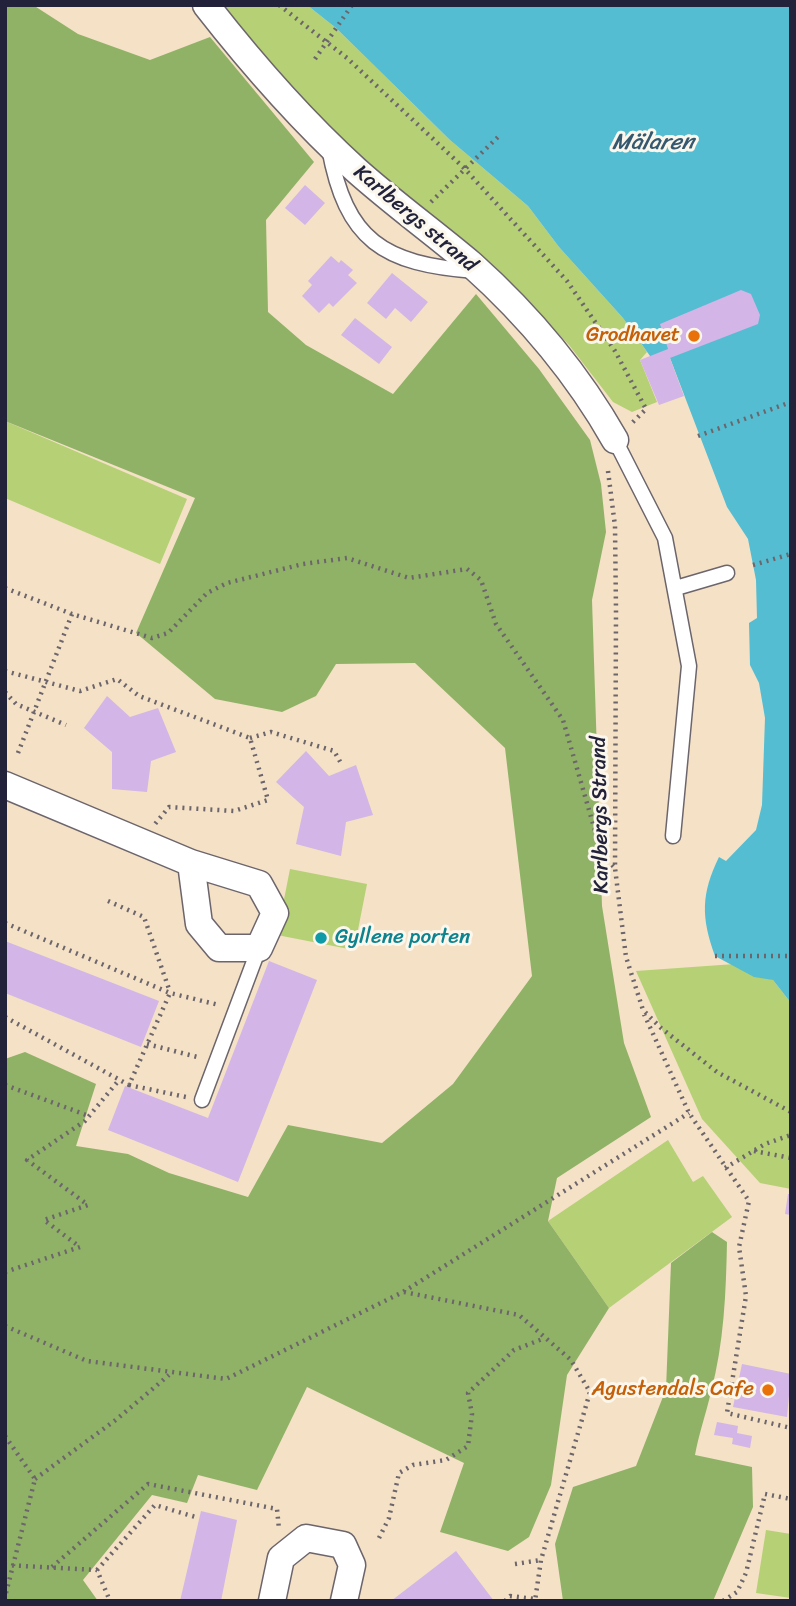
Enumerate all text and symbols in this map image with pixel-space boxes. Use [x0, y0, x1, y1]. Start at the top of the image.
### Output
water label: Mälaren [612, 129, 694, 157]
street label: Karlbergs strand [348, 160, 482, 278]
place label: Grodhavet [586, 323, 680, 349]
marker: Grodhavet [686, 328, 702, 344]
street label: Karlbergs Strand [587, 736, 615, 894]
place label: Gyllene porten [335, 925, 470, 951]
marker: Gyllene porten [313, 930, 329, 946]
place label: Agustendals Cafe [592, 1377, 754, 1403]
marker: Agustendals Cafe [760, 1382, 776, 1398]

